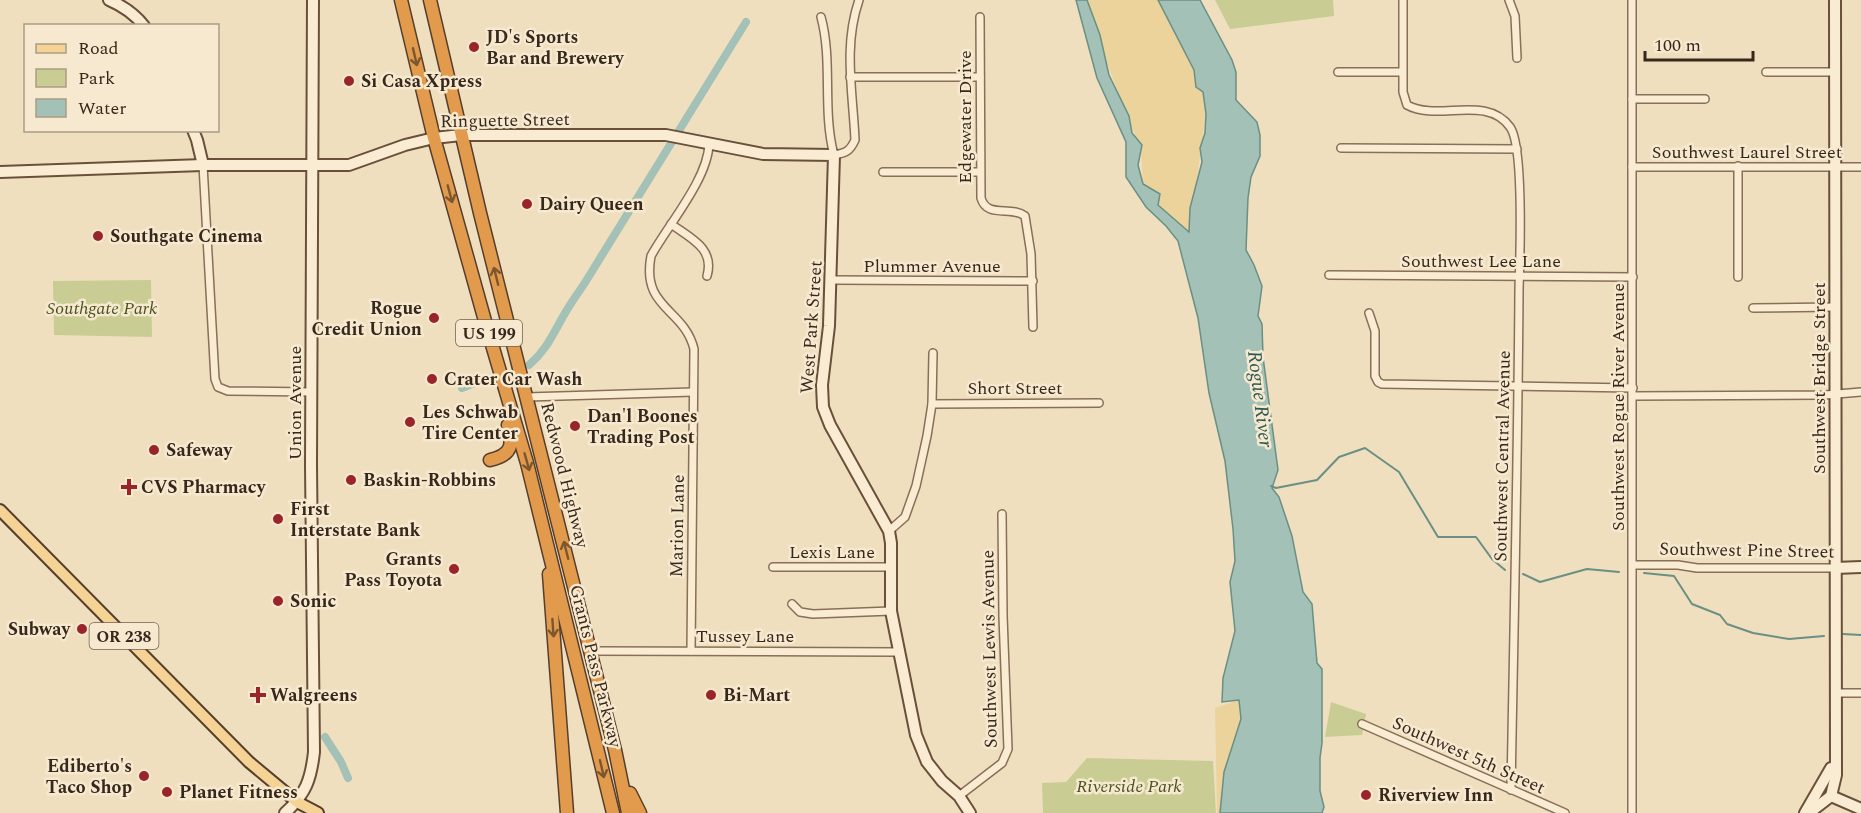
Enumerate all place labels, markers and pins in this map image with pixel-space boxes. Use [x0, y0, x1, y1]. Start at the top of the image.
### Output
place label: JD's Sports Bar and Brewery [486, 24, 625, 72]
marker: JD's Sports Bar and Brewery [467, 40, 481, 54]
place label: Si Casa Xpress [361, 68, 482, 95]
marker: Si Casa Xpress [342, 74, 356, 88]
place label: Dairy Queen [539, 191, 644, 218]
marker: Dairy Queen [520, 197, 534, 211]
place label: Southgate Cinema [110, 223, 263, 250]
marker: Southgate Cinema [91, 229, 105, 243]
place label: Rogue Credit Union [311, 295, 422, 343]
marker: Rogue Credit Union [427, 311, 441, 325]
place label: Crater Car Wash [444, 366, 582, 393]
marker: Crater Car Wash [425, 372, 439, 386]
place label: Les Schwab Tire Center [422, 399, 518, 447]
place label: Dan'l Boones Trading Post [587, 403, 698, 451]
marker: Les Schwab Tire Center [403, 415, 417, 429]
marker: Dan'l Boones Trading Post [568, 419, 582, 433]
place label: Safeway [166, 437, 234, 464]
marker: Safeway [147, 443, 161, 457]
place label: Baskin-Robbins [363, 467, 496, 494]
marker: Baskin-Robbins [344, 473, 358, 487]
place label: CVS Pharmacy [141, 474, 267, 501]
marker: CVS Pharmacy [122, 480, 136, 494]
place label: First Interstate Bank [290, 496, 421, 544]
marker: First Interstate Bank [271, 512, 285, 526]
place label: Grants Pass Toyota [344, 546, 443, 594]
marker: Grants Pass Toyota [447, 562, 461, 576]
place label: Sonic [290, 588, 336, 615]
marker: Sonic [271, 594, 285, 608]
place label: Subway [8, 616, 71, 643]
marker: Subway [75, 622, 89, 636]
place label: Walgreens [270, 682, 358, 709]
place label: Bi-Mart [723, 682, 790, 709]
marker: Walgreens [251, 688, 265, 702]
marker: Bi-Mart [704, 688, 718, 702]
place label: Ediberto's Taco Shop [46, 753, 132, 801]
marker: Ediberto's Taco Shop [137, 769, 151, 783]
place label: Planet Fitness [179, 779, 298, 806]
place label: Riverview Inn [1378, 782, 1493, 809]
marker: Planet Fitness [160, 785, 174, 799]
marker: Riverview Inn [1359, 788, 1373, 802]

